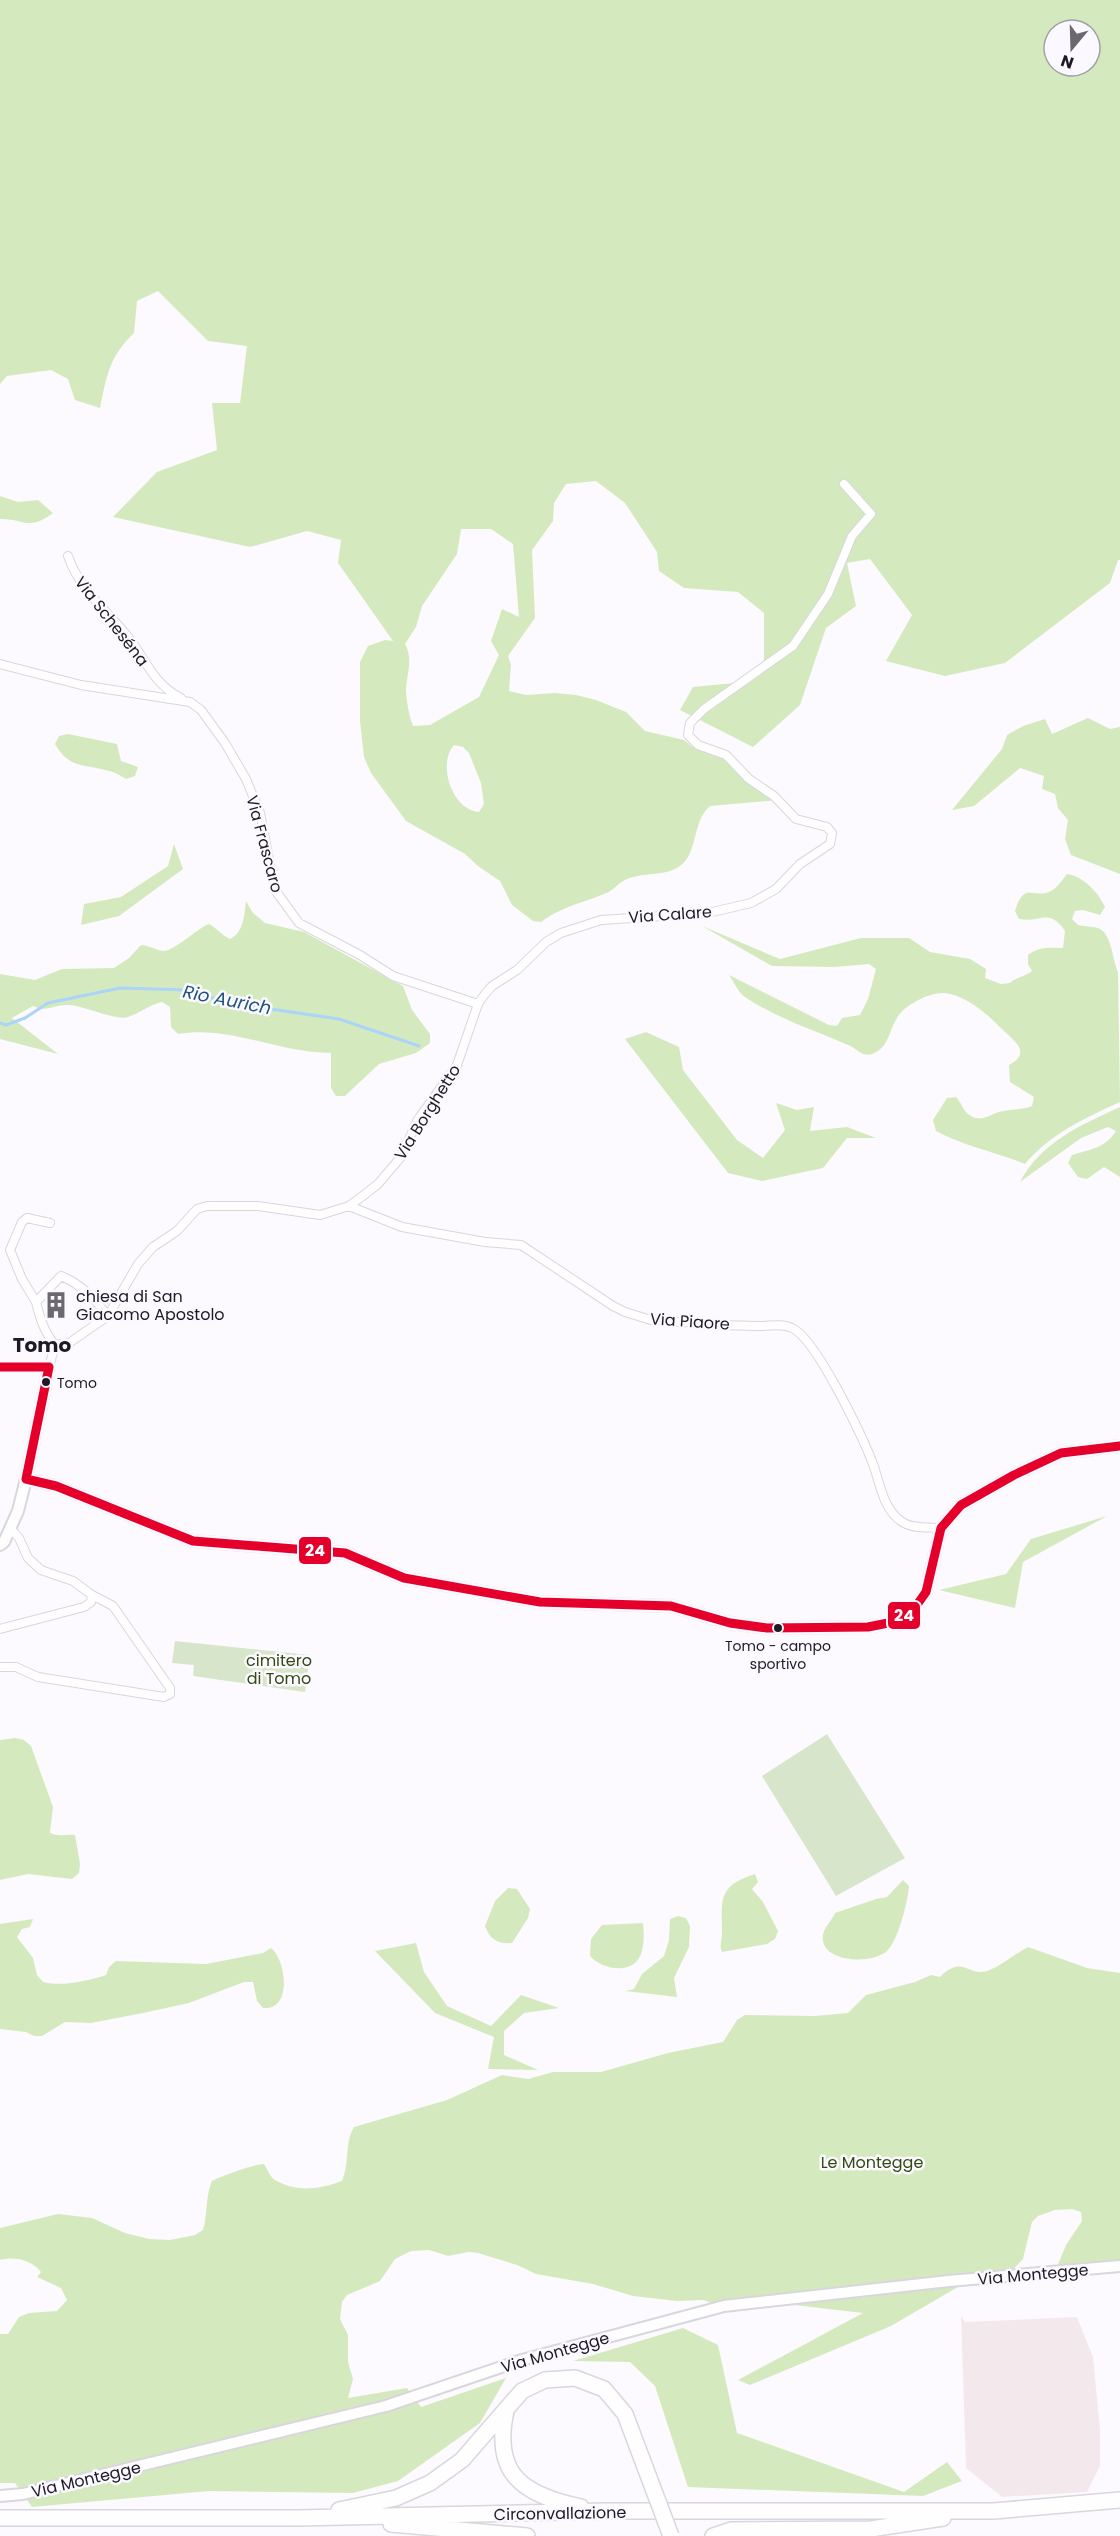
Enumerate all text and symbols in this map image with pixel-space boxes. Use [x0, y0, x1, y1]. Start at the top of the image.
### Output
north arrow [1042, 18, 1102, 78]
text: N [1058, 49, 1077, 75]
street label: Via Scheséna [69, 572, 154, 671]
street label: Via Frascaro [240, 793, 289, 895]
street label: Via Calare [628, 900, 713, 929]
water label: Rio Aurich [181, 979, 273, 1020]
street label: Via Borghetto [389, 1060, 466, 1164]
place label: chiesa di San Giacomo Apostolo [76, 1285, 225, 1326]
building icon: chiesa di San Giacomo Apostolo [41, 1290, 71, 1320]
street label: Via Piaore [649, 1307, 731, 1336]
district label: Tomo [13, 1331, 71, 1359]
place label: Tomo [57, 1373, 97, 1393]
marker: Tomo [40, 1376, 52, 1388]
line badge: 24 [298, 1536, 332, 1565]
text: 24 [305, 1539, 325, 1562]
line badge: 24 [887, 1601, 921, 1630]
text: 24 [894, 1604, 914, 1627]
marker: Tomo - campo sportivo [772, 1622, 784, 1634]
place label: Tomo - campo sportivo [725, 1636, 831, 1674]
park label: cimitero di Tomo [246, 1649, 312, 1690]
park label: Le Montegge [821, 2151, 923, 2174]
street label: Via Montegge [977, 2258, 1090, 2291]
street label: Via Montegge [498, 2326, 612, 2379]
street label: Via Montegge [29, 2456, 143, 2503]
street label: Circonvallazione [494, 2501, 627, 2526]

